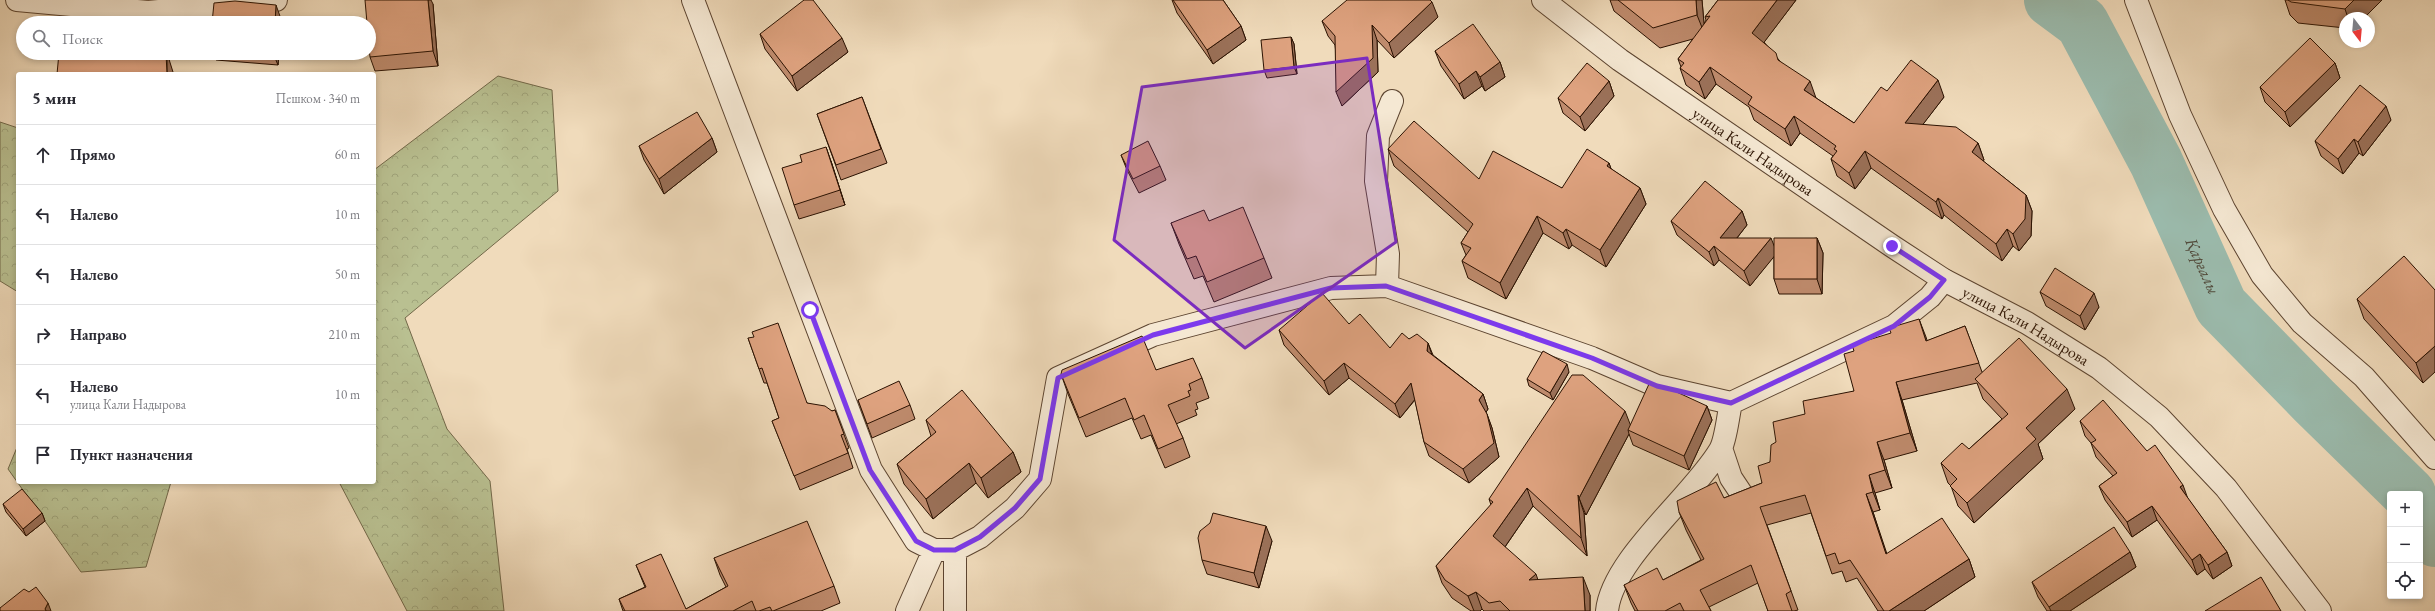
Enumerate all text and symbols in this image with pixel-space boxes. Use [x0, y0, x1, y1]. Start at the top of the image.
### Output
north arrow [2339, 12, 2375, 48]
search box [16, 16, 376, 60]
icon: search [30, 27, 52, 49]
text: Поиск [62, 29, 103, 48]
text: 5 мин [32, 87, 76, 109]
text: Пешком · 340 m [276, 90, 360, 107]
street label: улица Кали Надырова [1688, 102, 1819, 200]
icon: ahead [32, 144, 54, 166]
text: Прямо [70, 145, 115, 164]
text: 60 m [335, 146, 360, 163]
icon: left [32, 204, 54, 226]
text: Налево [70, 205, 118, 224]
text: 10 m [335, 206, 360, 223]
water label: Қарғалы [2180, 233, 2225, 298]
route end [1883, 237, 1901, 255]
icon: left [32, 264, 54, 286]
text: Налево [70, 265, 118, 284]
text: 50 m [335, 266, 360, 283]
street label: улица Кали Надырова [1959, 281, 2094, 370]
route start [801, 301, 819, 319]
icon: right [32, 324, 54, 346]
text: Направо [70, 325, 127, 344]
text: 210 m [329, 326, 360, 343]
text: Налево [70, 377, 118, 396]
icon: left [32, 384, 54, 406]
text: 10 m [335, 386, 360, 403]
text: улица Кали Надырова [70, 396, 186, 413]
icon: arrive [32, 444, 54, 466]
text: Пункт назначения [70, 445, 193, 464]
map controls [2387, 491, 2423, 599]
button: + [2387, 491, 2423, 527]
button: − [2387, 527, 2423, 563]
button: locate [2387, 563, 2423, 599]

